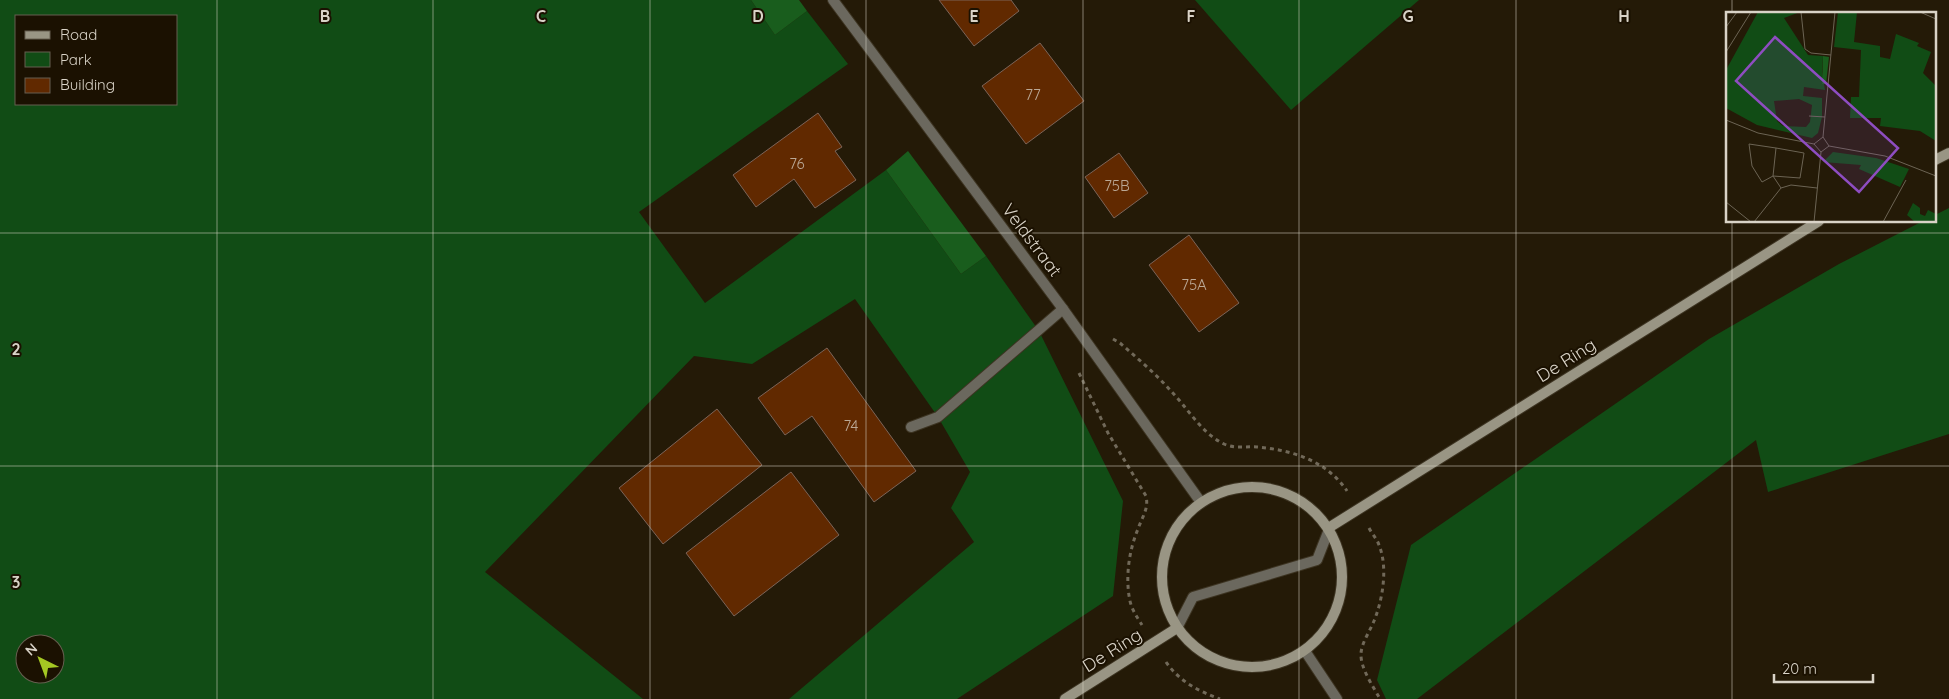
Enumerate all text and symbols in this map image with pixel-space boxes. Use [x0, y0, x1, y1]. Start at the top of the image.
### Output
text: B [320, 6, 330, 26]
text: C [536, 6, 546, 26]
text: D [752, 6, 764, 26]
text: E [969, 6, 979, 26]
text: F [1187, 6, 1196, 26]
text: G [1402, 6, 1414, 26]
text: H [1618, 6, 1630, 26]
inset map [1726, 12, 1936, 222]
legend [15, 15, 178, 105]
text: Road [60, 25, 97, 44]
text: Park [60, 50, 92, 69]
text: Building [60, 75, 115, 94]
house number: 77 [1025, 85, 1041, 104]
house number: 76 [789, 154, 805, 173]
house number: 75B [1104, 176, 1130, 195]
street label: Veldstraat [997, 199, 1067, 281]
house number: 75A [1181, 275, 1207, 294]
street label: De Ring [1532, 333, 1600, 387]
text: 2 [11, 339, 21, 359]
house number: 74 [843, 416, 859, 435]
text: 3 [12, 572, 20, 592]
street label: De Ring [1078, 623, 1146, 677]
north arrow [15, 634, 65, 684]
text: N [21, 639, 41, 659]
scale bar [1774, 652, 1873, 684]
text: 20 m [1782, 659, 1817, 678]

